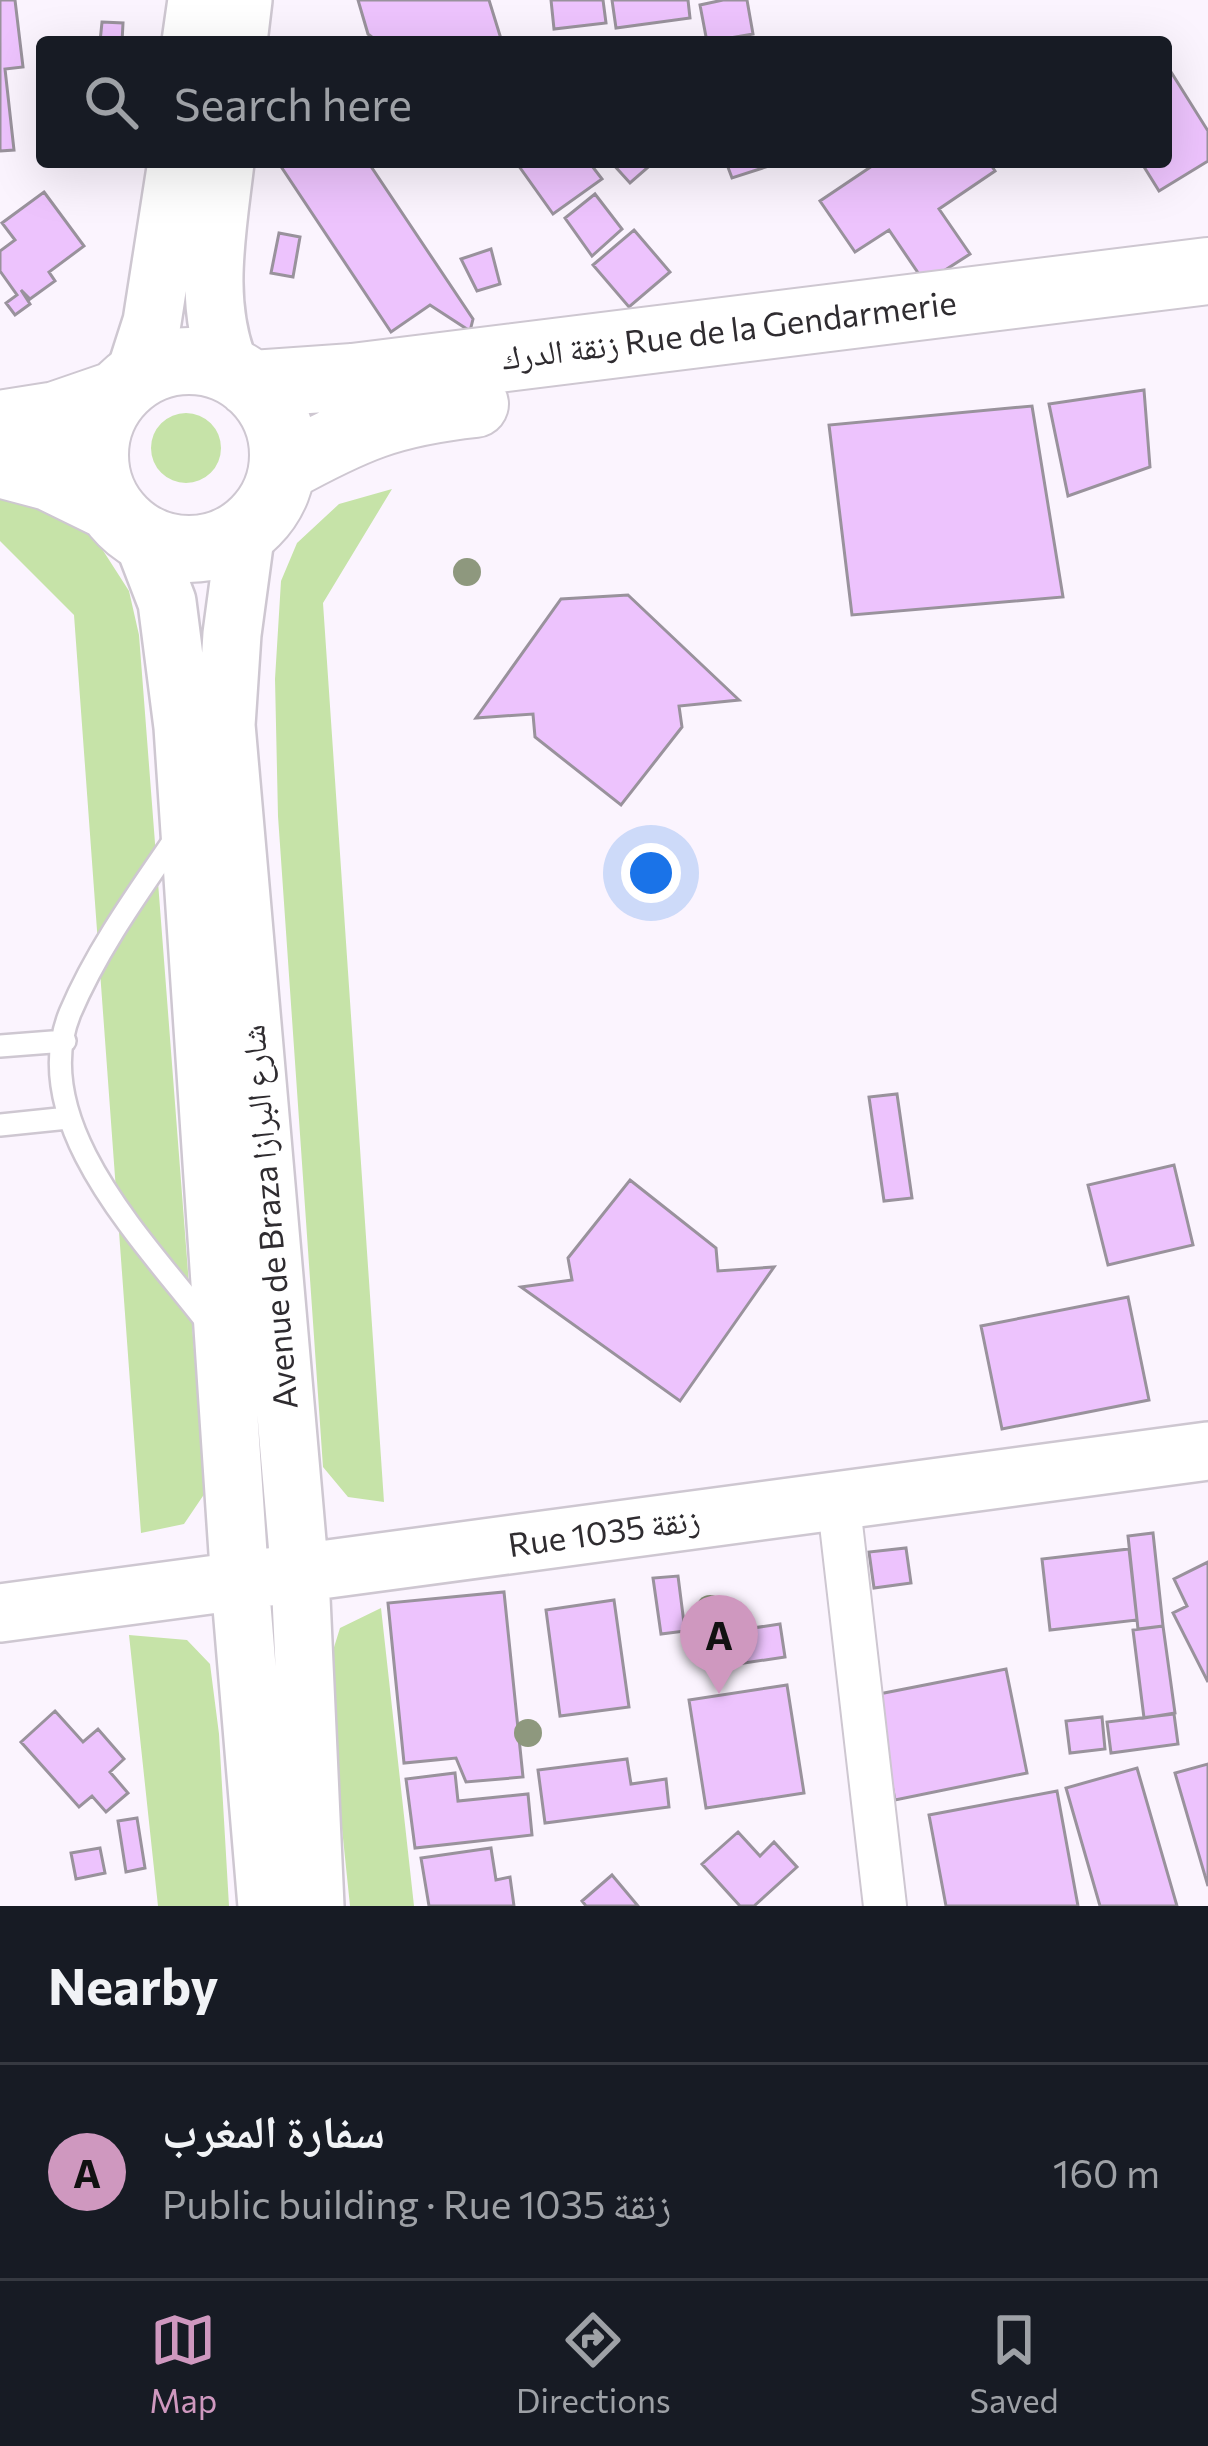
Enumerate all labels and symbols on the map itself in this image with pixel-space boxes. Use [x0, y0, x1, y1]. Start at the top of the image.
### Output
street label: زنقة الدرك Rue de la Gendarmerie [499, 280, 959, 377]
your location [621, 843, 681, 903]
street label: Avenue de Braza شارع البرازا [230, 1023, 307, 1411]
street label: Rue 1035 زنقة [505, 1497, 702, 1564]
pin: A [680, 1595, 758, 1694]

